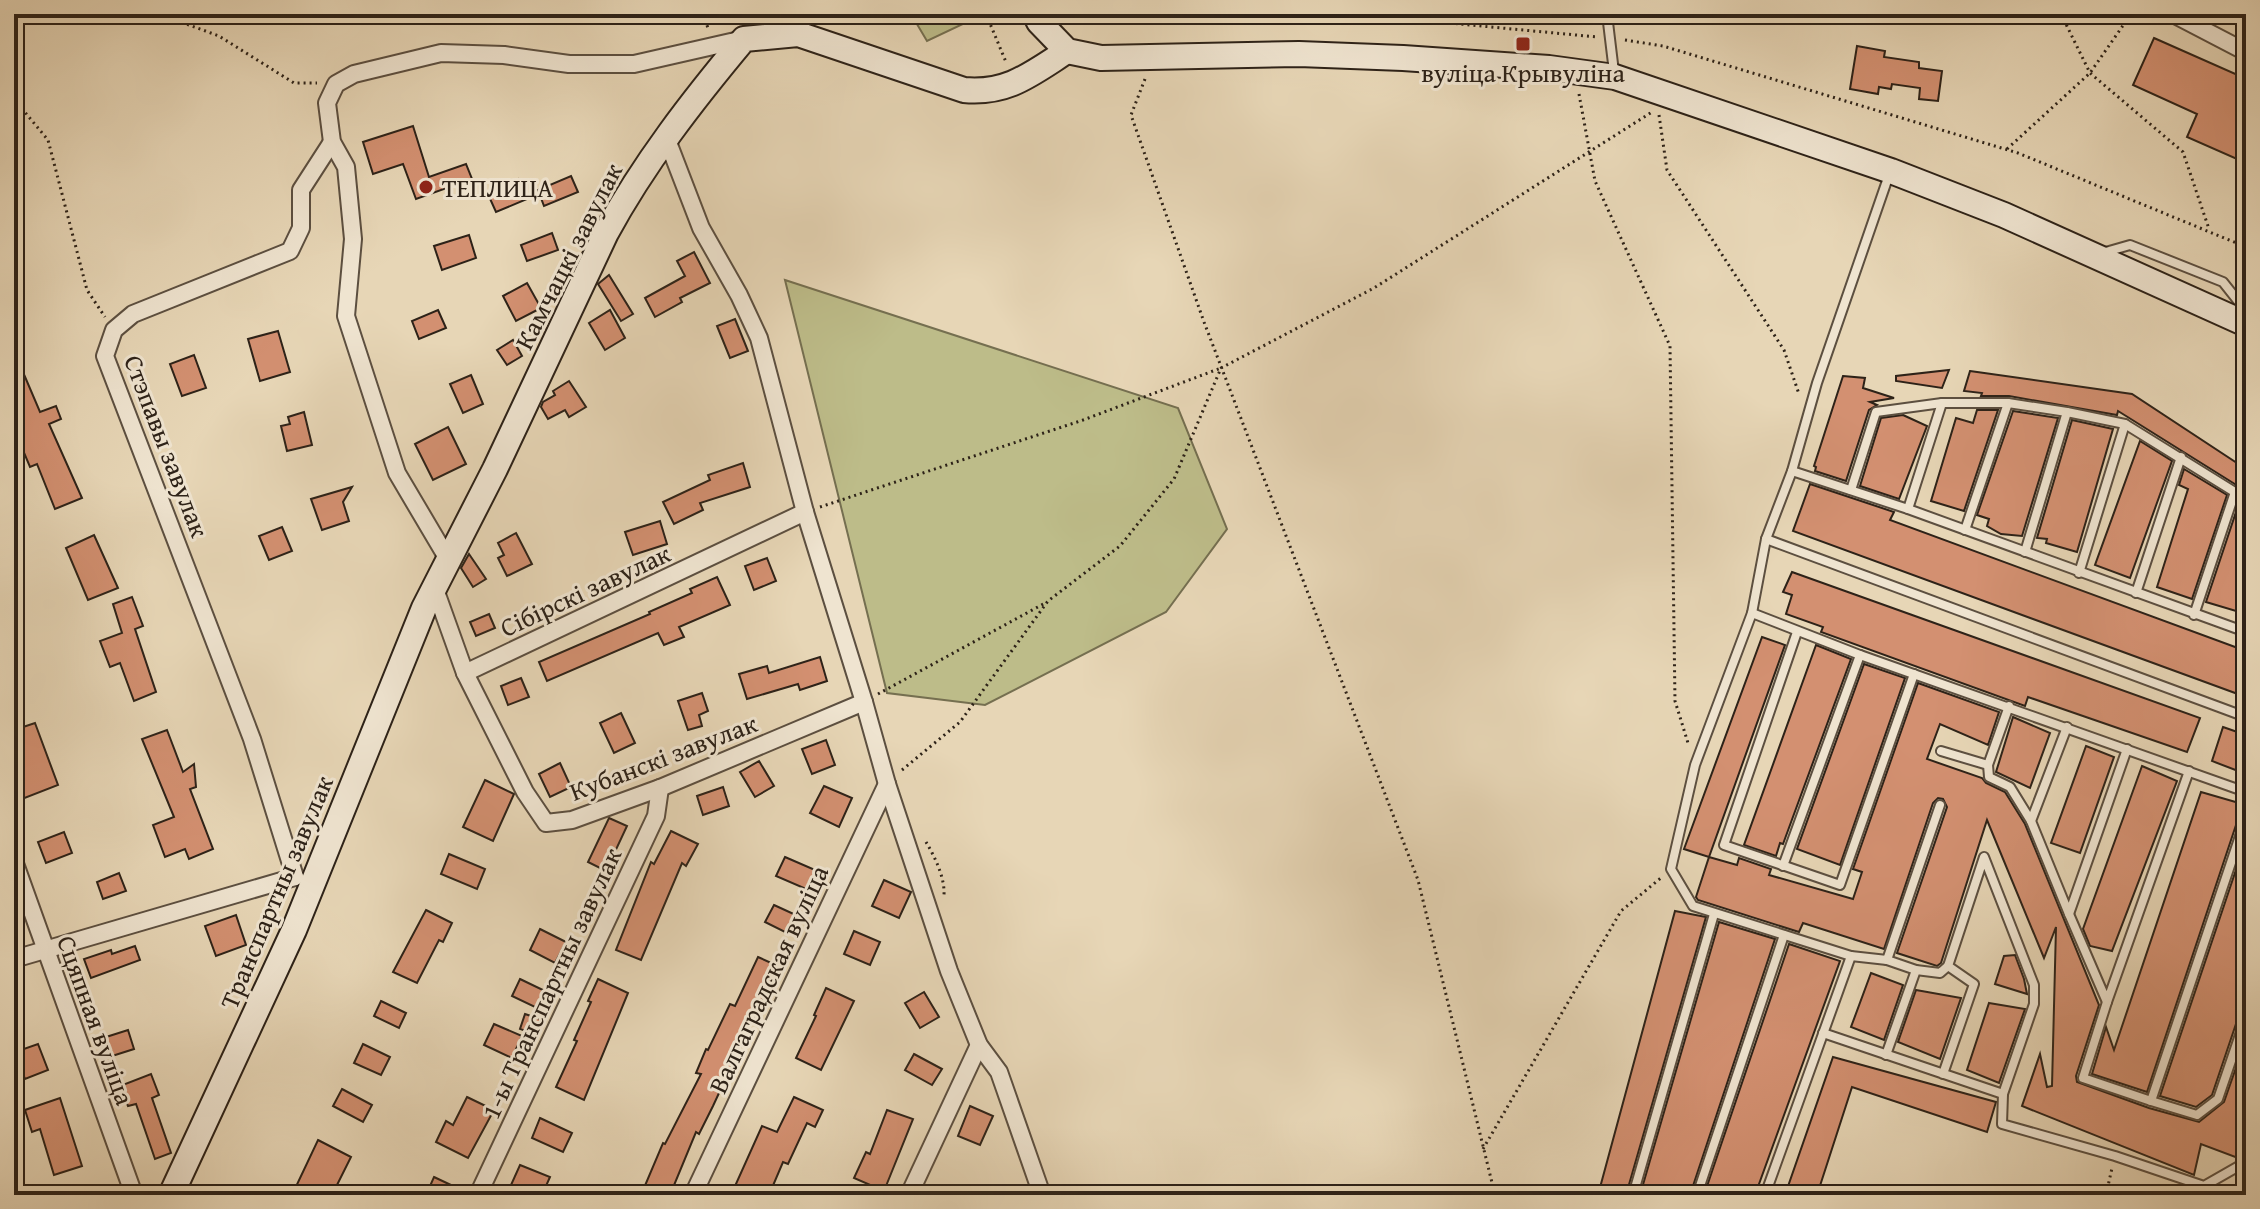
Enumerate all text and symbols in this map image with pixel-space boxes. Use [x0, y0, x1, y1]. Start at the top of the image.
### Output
marker: вуліца Крывуліна [1514, 35, 1532, 53]
place label: вуліца Крывуліна [1421, 53, 1625, 92]
street label: Камчацкі завулак [504, 156, 632, 356]
place label: ТЕПЛИЦА [442, 168, 553, 207]
marker: ТЕПЛИЦА [417, 178, 435, 196]
street label: Стэпавы завулак [114, 349, 220, 543]
street label: Сібірскі завулак [493, 533, 677, 647]
street label: Кубанскі завулак [564, 703, 763, 811]
street label: Транспартны завулак [209, 769, 343, 1015]
street label: 1-ы Транспартны завулак [471, 841, 631, 1125]
street label: Валгаградская вуліца [698, 858, 838, 1099]
street label: Сцяпная вуліца [47, 930, 145, 1111]

